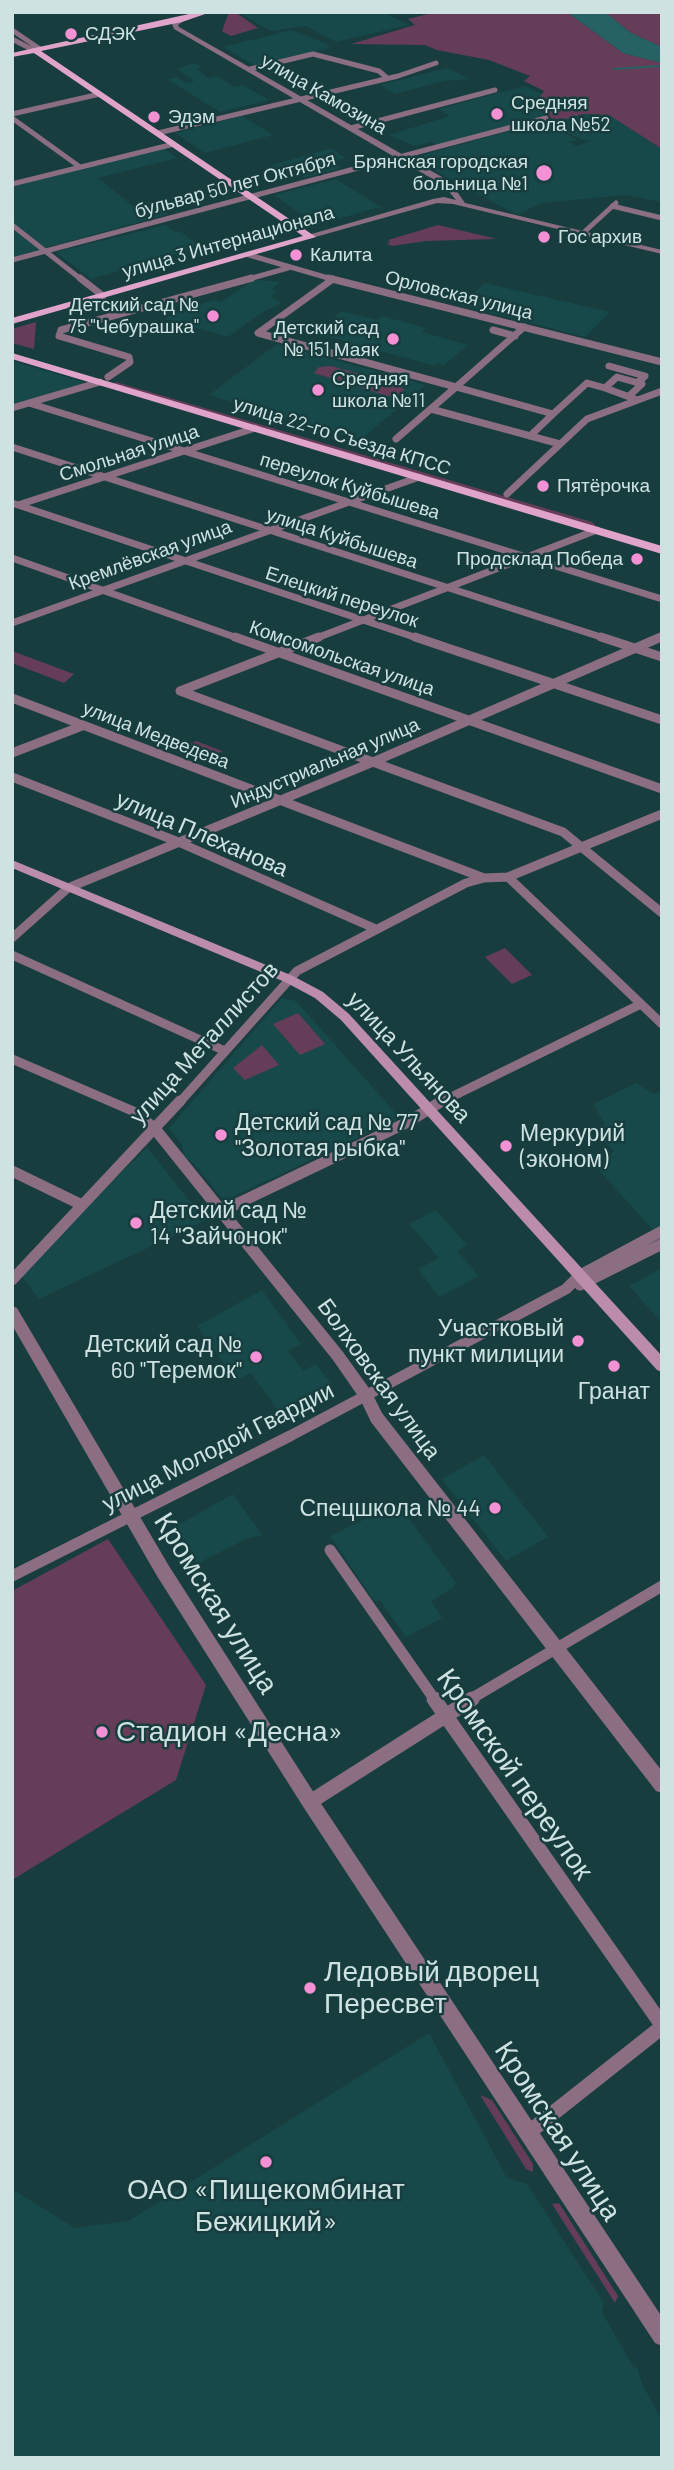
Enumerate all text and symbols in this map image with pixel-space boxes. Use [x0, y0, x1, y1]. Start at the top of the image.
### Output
place label: СДЭК [85, 23, 136, 45]
marker: СДЭК [63, 26, 79, 42]
street label: улица Камозина [257, 49, 391, 139]
place label: Средняя школа №52 [511, 92, 611, 136]
place label: Эдэм [168, 106, 215, 128]
marker: Средняя школа №52 [489, 106, 505, 122]
marker: Эдэм [146, 109, 162, 125]
street label: бульвар 50 лет Октября [132, 147, 338, 223]
place label: Брянская городская больница №1 [354, 151, 528, 195]
marker: Брянская городская больница №1 [534, 163, 554, 183]
street label: улица 3 Интернационала [119, 201, 337, 283]
place label: Гос архив [558, 226, 642, 248]
marker: Гос архив [536, 229, 552, 245]
place label: Калита [310, 244, 372, 266]
marker: Калита [288, 247, 304, 263]
street label: Орловская улица [383, 266, 535, 324]
place label: Детский сад № 75 "Чебурашка" [68, 294, 199, 338]
marker: Детский сад № 75 "Чебурашка" [205, 308, 221, 324]
place label: Детский сад № 151 Маяк [274, 317, 379, 361]
marker: Детский сад № 151 Маяк [385, 331, 401, 347]
place label: Средняя школа №11 [332, 368, 425, 412]
marker: Средняя школа №11 [310, 382, 326, 398]
street label: улица 22-го Съезда КПСС [230, 392, 454, 480]
street label: Смольная улица [56, 420, 202, 486]
street label: переулок Куйбышева [257, 448, 443, 524]
place label: Пятёрочка [557, 475, 650, 497]
marker: Пятёрочка [535, 478, 551, 494]
street label: улица Куйбышева [263, 503, 421, 573]
street label: Кремлёвская улица [65, 515, 235, 595]
place label: Продсклад Победа [456, 548, 623, 570]
marker: Продсклад Победа [629, 551, 645, 567]
street label: Елецкий переулок [263, 562, 421, 632]
street label: Комсомольская улица [246, 616, 438, 700]
street label: улица Медведева [79, 697, 233, 773]
street label: Индустриальная улица [227, 713, 423, 813]
street label: улица Плеханова [112, 785, 292, 883]
street label: улица Металлистов [124, 956, 284, 1130]
street label: улица Ульянова [341, 986, 477, 1128]
place label: Детский сад № 77 "Золотая рыбка" [235, 1108, 418, 1162]
place label: Меркурий (эконом) [520, 1119, 625, 1173]
marker: Детский сад № 77 "Золотая рыбка" [213, 1127, 229, 1143]
marker: Меркурий (эконом) [498, 1138, 514, 1154]
place label: Детский сад № 14 "Зайчонок" [150, 1196, 307, 1250]
marker: Детский сад № 14 "Зайчонок" [128, 1215, 144, 1231]
street label: Болховская улица [311, 1293, 447, 1465]
place label: Участковый пункт милиции [408, 1314, 564, 1368]
place label: Детский сад № 60 "Теремок" [85, 1330, 242, 1384]
marker: Участковый пункт милиции [570, 1333, 586, 1349]
marker: Детский сад № 60 "Теремок" [248, 1349, 264, 1365]
marker: Гранат [606, 1358, 622, 1374]
street label: улица Молодой Гвардии [97, 1376, 339, 1518]
place label: Гранат [578, 1377, 650, 1405]
place label: Спецшкола № 44 [299, 1494, 481, 1522]
marker: Спецшкола № 44 [487, 1500, 503, 1516]
street label: Кромская улица [147, 1506, 285, 1700]
street label: Кромской переулок [430, 1662, 600, 1886]
place label: Стадион «Десна» [116, 1715, 343, 1749]
marker: Стадион «Десна» [94, 1724, 110, 1740]
place label: Ледовый дворец Пересвет [324, 1955, 539, 2021]
marker: Ледовый дворец Пересвет [302, 1980, 318, 1996]
street label: Кромская улица [488, 2035, 628, 2227]
marker: ОАО «Пищекомбинат Бежицкий» [258, 2154, 274, 2170]
place label: ОАО «Пищекомбинат Бежицкий» [127, 2173, 405, 2239]

